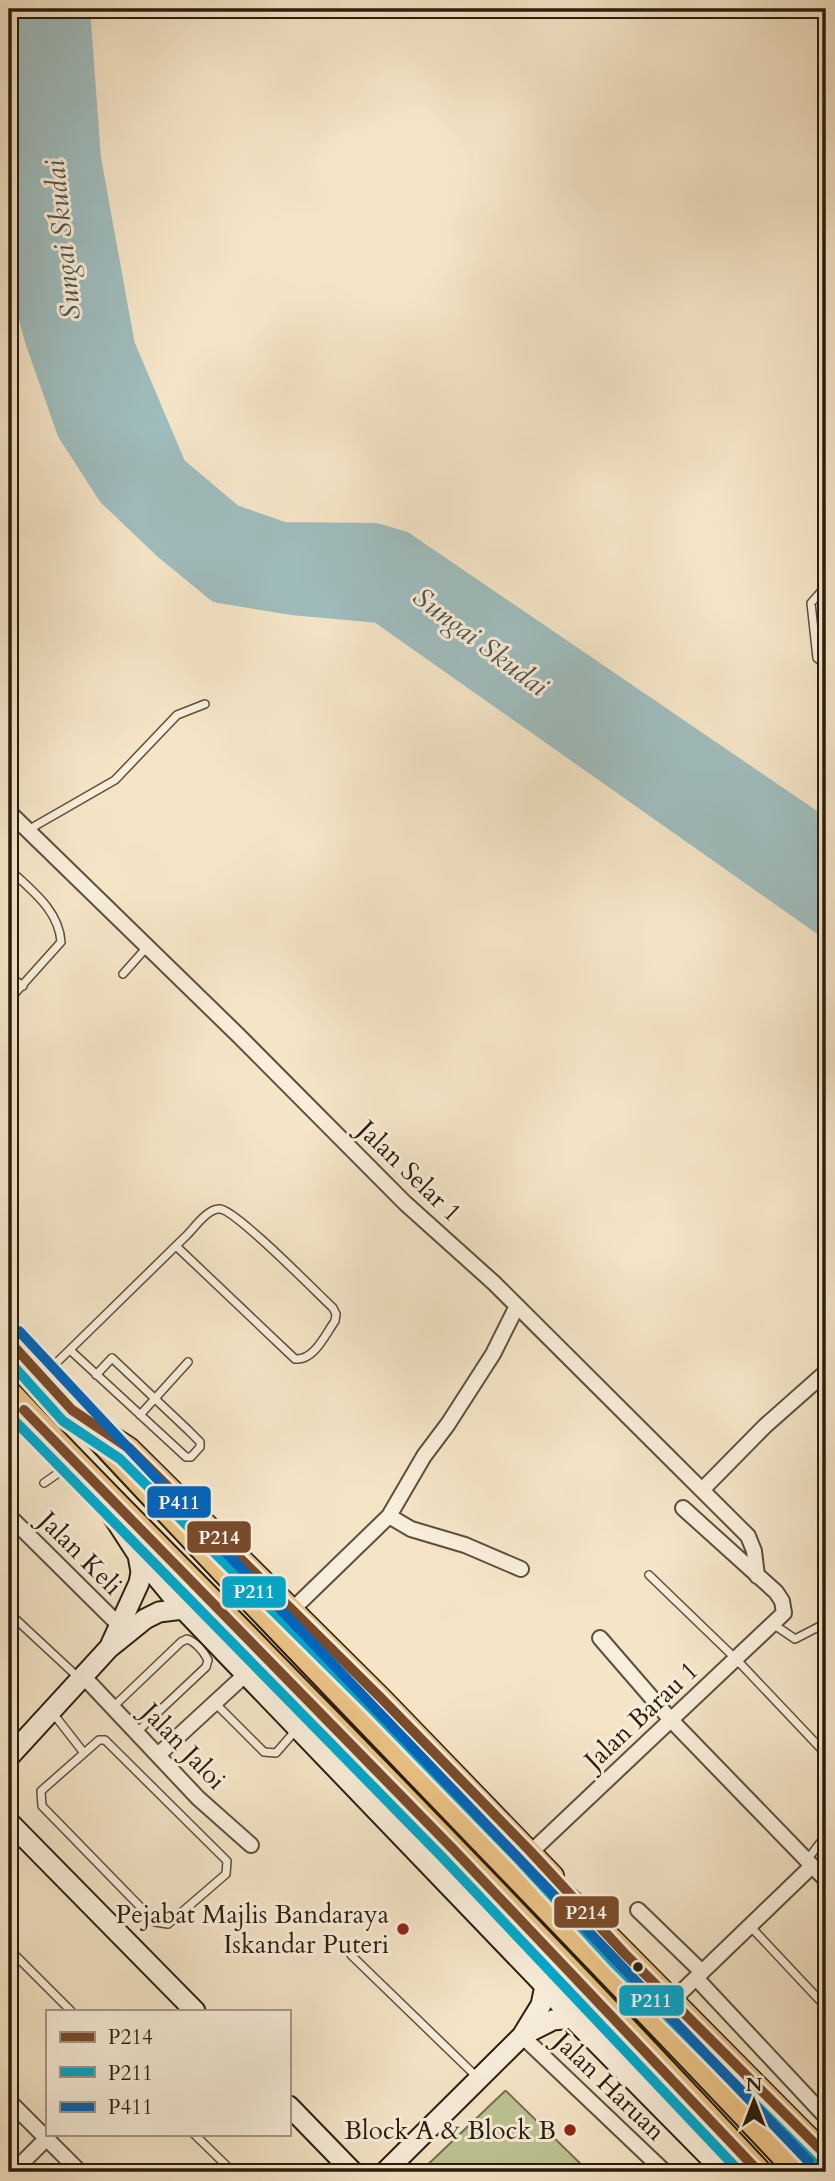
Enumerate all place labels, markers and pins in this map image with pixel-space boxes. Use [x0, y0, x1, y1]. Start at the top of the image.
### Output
place label: Pejabat Majlis Bandaraya Iskandar Puteri [116, 1897, 389, 1962]
marker: Pejabat Majlis Bandaraya Iskandar Puteri [395, 1921, 411, 1937]
unlabelled marker [631, 1960, 645, 1974]
place label: Block A & Block B [344, 2113, 556, 2148]
marker: Block A & Block B [562, 2122, 578, 2138]

